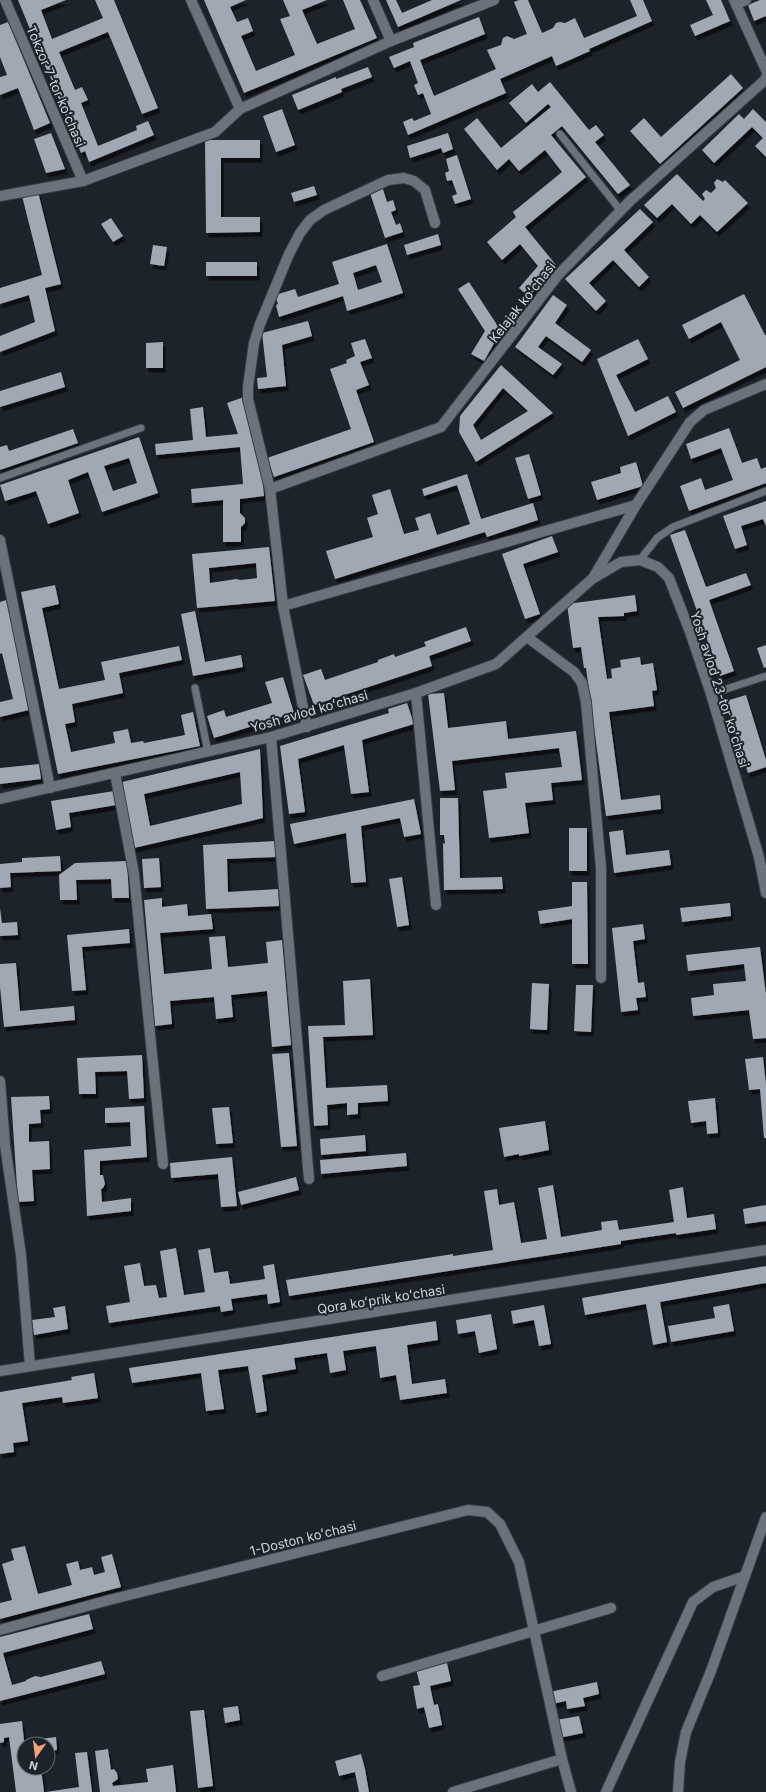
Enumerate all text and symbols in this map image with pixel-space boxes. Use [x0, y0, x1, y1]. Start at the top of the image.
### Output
street label: Tokzor 7-tor koʻchasi [23, 23, 89, 149]
street label: Kelajak koʻchasi [486, 258, 558, 346]
street label: Yosh avlod 23-tor koʻchasi [687, 609, 753, 769]
street label: Yosh avlod koʻchasi [248, 687, 370, 735]
street label: Qora koʻprik koʻchasi [316, 1281, 446, 1317]
street label: 1-Doston koʻchasi [248, 1517, 358, 1559]
north arrow [16, 1736, 56, 1776]
text: N [28, 1758, 39, 1774]

